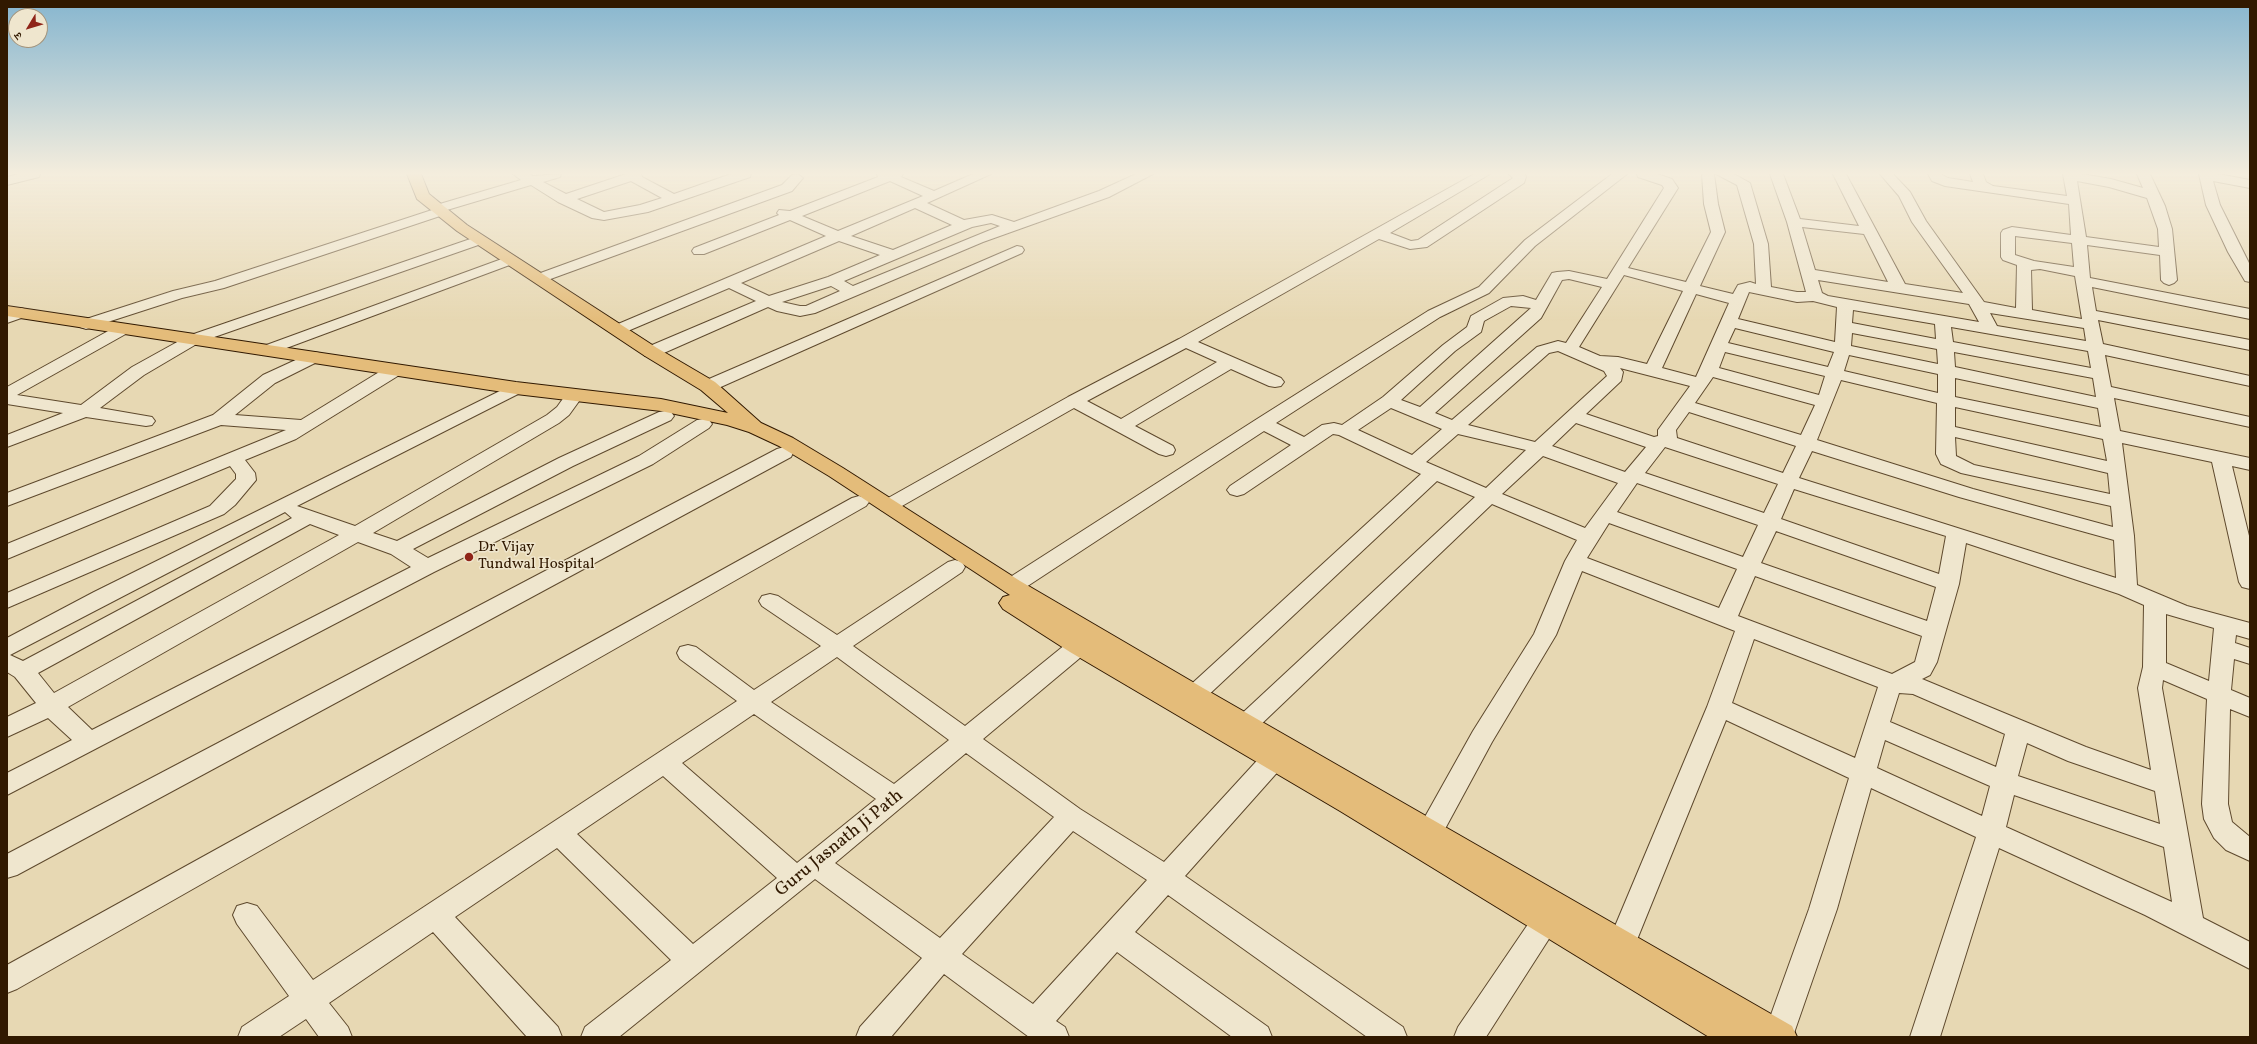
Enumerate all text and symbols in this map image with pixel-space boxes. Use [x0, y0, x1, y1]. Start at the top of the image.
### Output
north arrow [8, 8, 48, 48]
text: उ [11, 28, 27, 42]
place label: Dr. Vijay Tundwal Hospital [478, 539, 594, 574]
marker: Dr. Vijay Tundwal Hospital [463, 551, 475, 563]
street label: Guru Jasnath Ji Path [772, 786, 908, 902]

